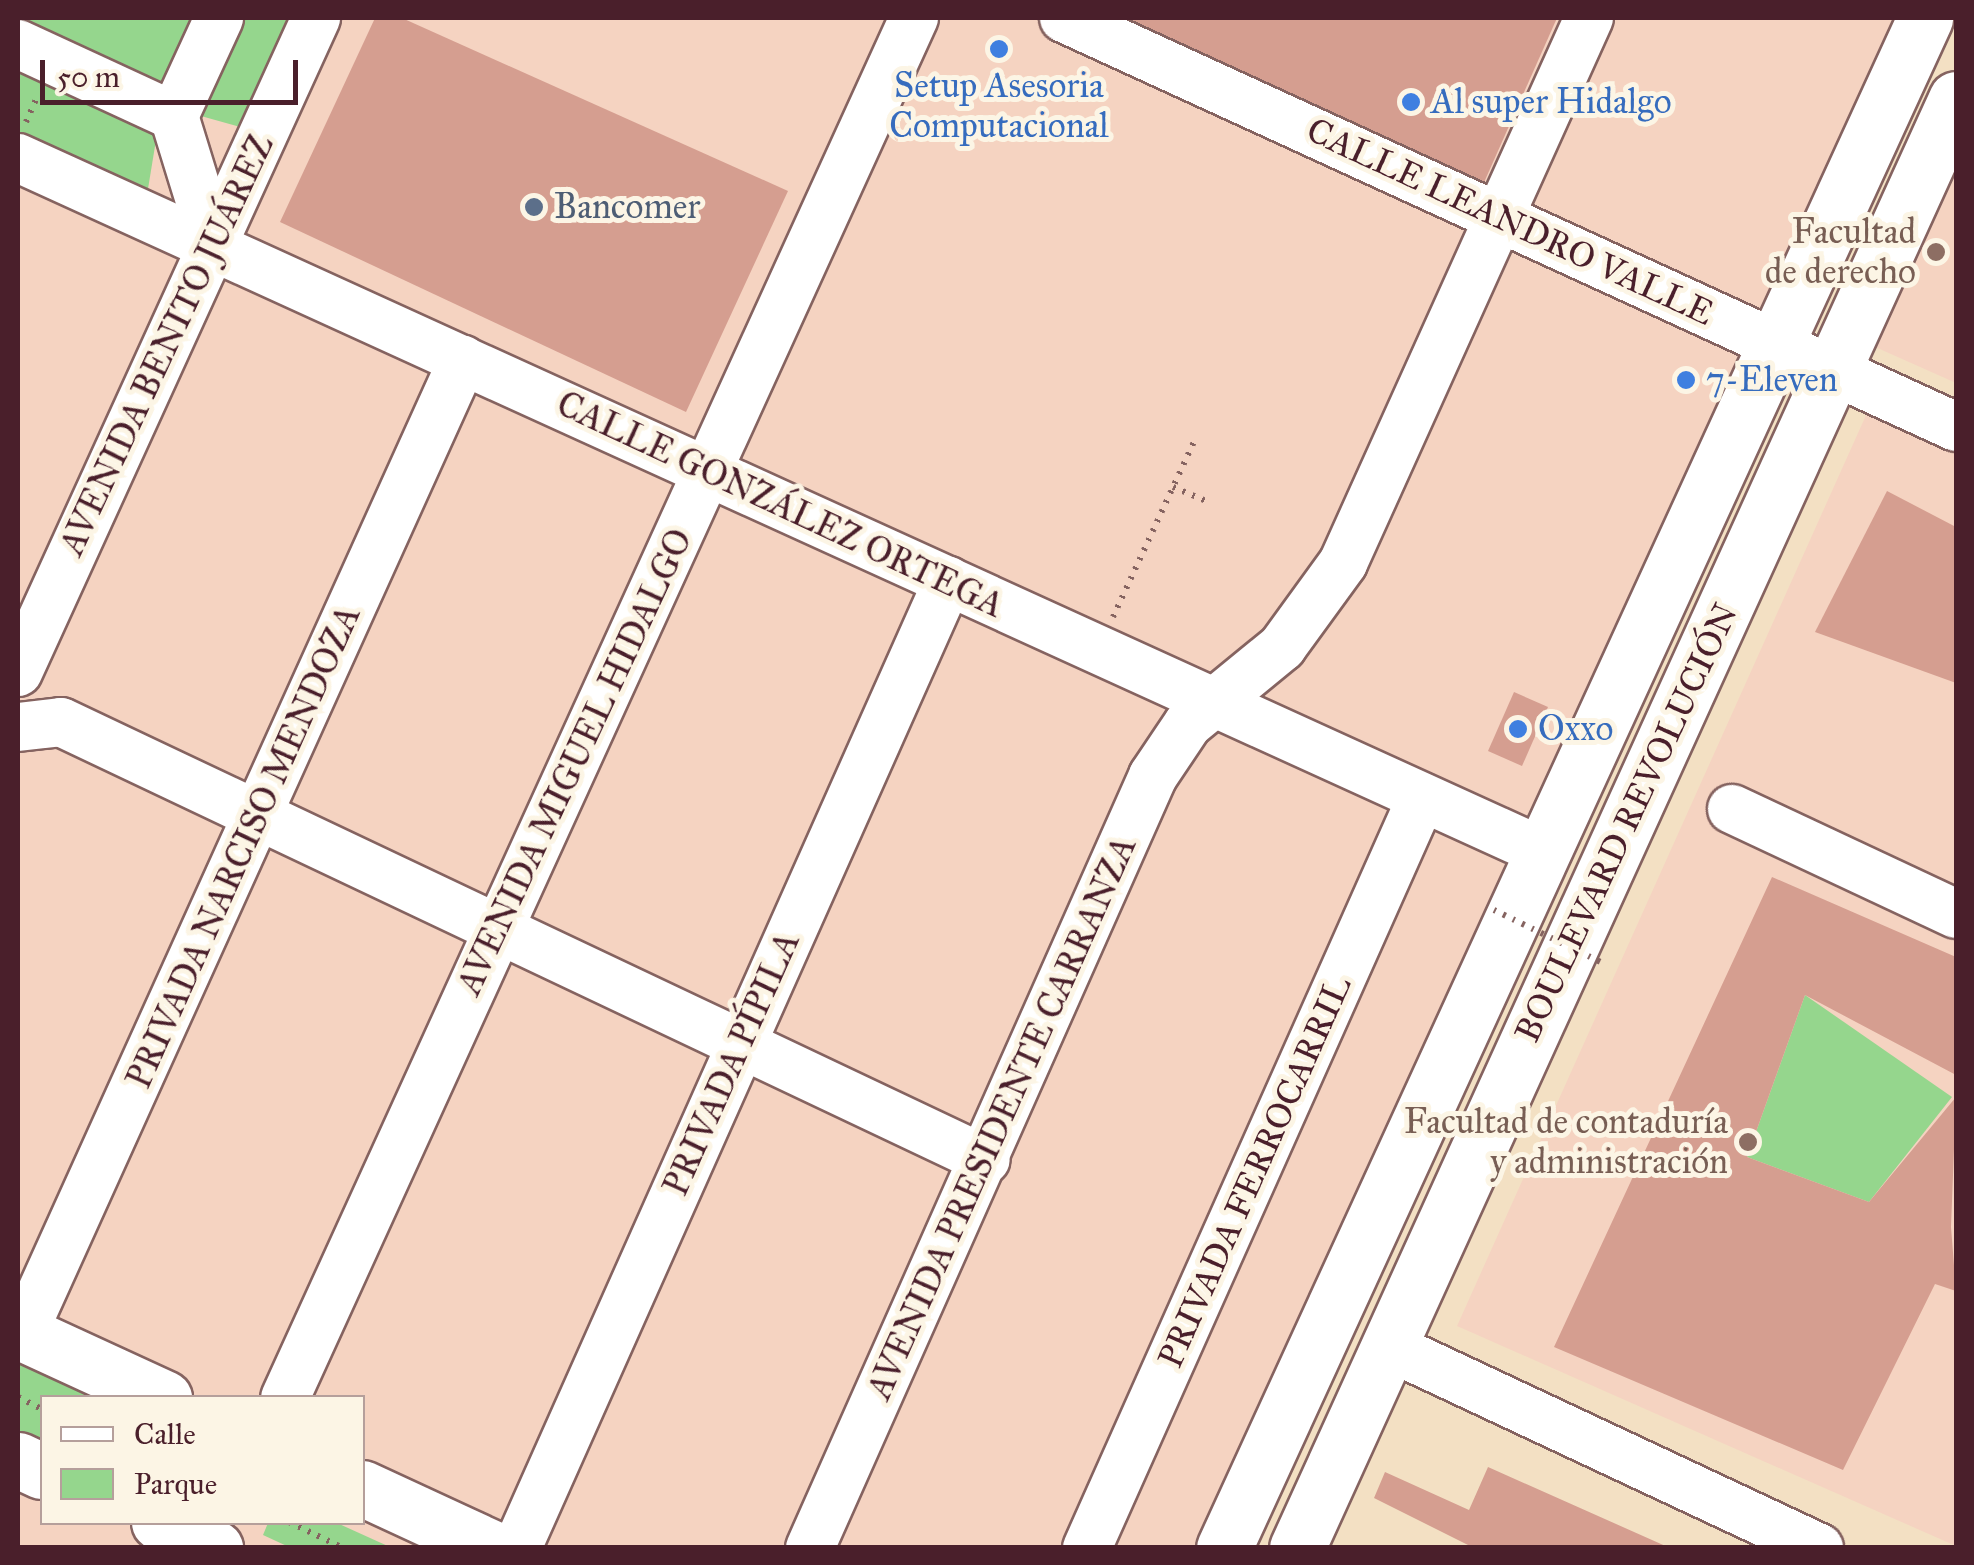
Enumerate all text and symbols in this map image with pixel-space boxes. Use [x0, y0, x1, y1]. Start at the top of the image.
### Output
marker: Setup Asesoria Computacional [988, 38, 1010, 60]
scale bar [45, 40, 302, 102]
text: 50 m [57, 59, 120, 95]
place label: Setup Asesoria Computacional [889, 65, 1109, 147]
place label: Al super Hidalgo [1431, 81, 1672, 123]
marker: Al super Hidalgo [1400, 91, 1422, 113]
street label: CALLE LEANDRO VALLE [1300, 109, 1720, 335]
street label: AVENIDA BENITO JUÁREZ [51, 128, 283, 562]
place label: Bancomer [554, 186, 700, 228]
marker: Bancomer [523, 196, 545, 218]
place label: Facultad de derecho [1765, 211, 1916, 293]
marker: Facultad de derecho [1925, 241, 1947, 263]
place label: 7-Eleven [1706, 359, 1838, 401]
marker: 7-Eleven [1675, 369, 1697, 391]
street label: CALLE GONZÁLEZ ORTEGA [550, 383, 1010, 627]
street label: AVENIDA MIGUEL HIDALGO [448, 522, 702, 1002]
street label: BOULEVARD REVOLUCIÓN [1507, 597, 1747, 1049]
street label: PRIVADA NARCISO MENDOZA [118, 599, 370, 1095]
place label: Oxxo [1538, 708, 1613, 750]
marker: Oxxo [1507, 718, 1529, 740]
street label: AVENIDA PRESIDENTE CARRANZA [858, 830, 1146, 1406]
street label: PRIVADA PÍPILA [655, 926, 809, 1202]
street label: PRIVADA FERROCARRIL [1150, 970, 1360, 1374]
place label: Facultad de contaduría y administración [1404, 1101, 1728, 1183]
marker: Facultad de contaduría y administración [1737, 1131, 1759, 1153]
legend [40, 1395, 365, 1525]
text: Calle [134, 1416, 196, 1452]
text: Parque [134, 1466, 217, 1502]

